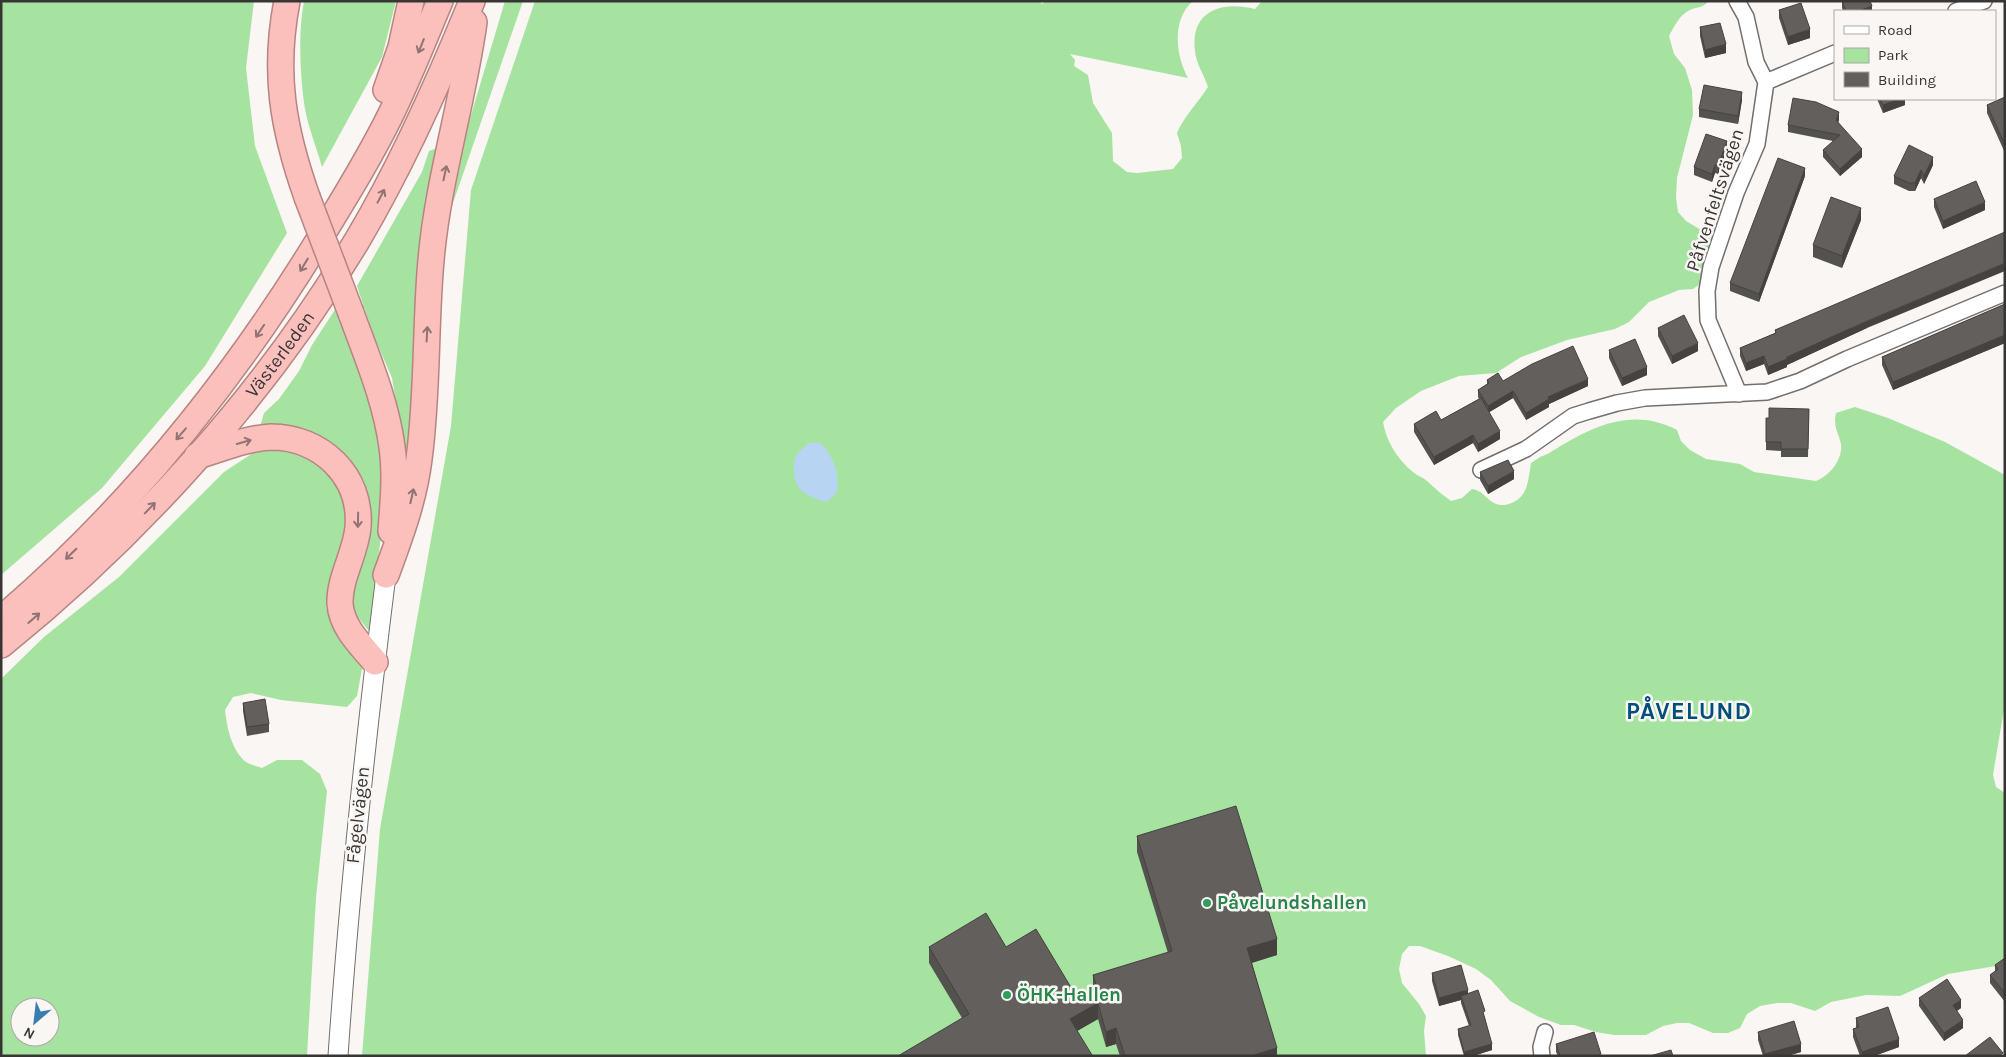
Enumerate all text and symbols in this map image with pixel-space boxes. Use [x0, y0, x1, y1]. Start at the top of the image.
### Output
legend [1834, 10, 1996, 100]
text: Road [1878, 21, 1913, 39]
one-way arrow [416, 38, 425, 53]
text: Park [1878, 46, 1908, 64]
text: Building [1878, 71, 1936, 89]
street label: Påfvenfeltsvägen [1682, 126, 1748, 274]
one-way arrow [441, 166, 450, 182]
one-way arrow [377, 189, 386, 204]
one-way arrow [298, 257, 308, 271]
street label: Västerleden [241, 307, 319, 402]
one-way arrow [255, 324, 265, 338]
one-way arrow [423, 327, 432, 343]
one-way arrow [175, 428, 187, 441]
one-way arrow [236, 437, 252, 447]
one-way arrow [408, 488, 417, 504]
one-way arrow [144, 502, 156, 515]
one-way arrow [353, 512, 363, 528]
one-way arrow [65, 548, 77, 560]
one-way arrow [27, 613, 40, 624]
district label: PÅVELUND [1626, 696, 1752, 725]
street label: Fågelvägen [342, 765, 374, 865]
place label: Påvelundshallen [1217, 892, 1367, 914]
marker: Påvelundshallen [1201, 897, 1213, 909]
place label: ÖHK-Hallen [1017, 983, 1121, 1006]
marker: ÖHK-Hallen [1001, 989, 1013, 1001]
north arrow [10, 997, 60, 1047]
text: N [21, 1023, 38, 1043]

